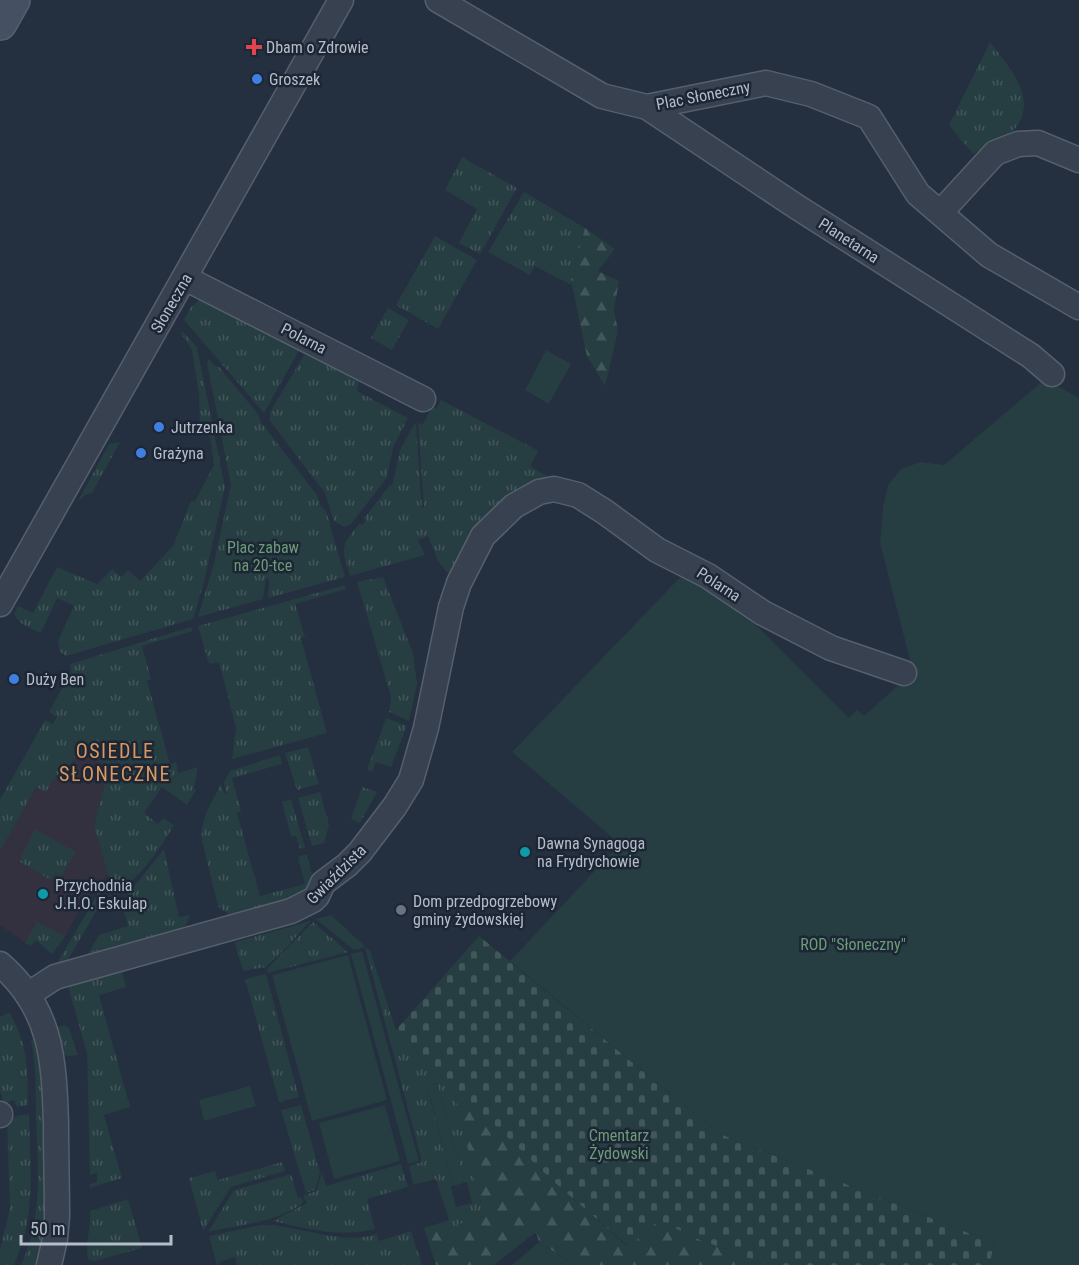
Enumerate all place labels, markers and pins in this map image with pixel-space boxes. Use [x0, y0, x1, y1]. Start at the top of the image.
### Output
place label: Dbam o Zdrowie [266, 38, 369, 57]
marker: Dbam o Zdrowie [247, 40, 261, 54]
place label: Groszek [269, 70, 321, 89]
marker: Groszek [250, 72, 264, 86]
place label: Jutrzenka [171, 418, 233, 437]
marker: Jutrzenka [152, 420, 166, 434]
place label: Grażyna [153, 444, 204, 463]
marker: Grażyna [134, 446, 148, 460]
place label: Duży Ben [26, 670, 84, 689]
marker: Duży Ben [7, 672, 21, 686]
place label: Dawna Synagoga na Frydrychowie [537, 834, 645, 871]
marker: Dawna Synagoga na Frydrychowie [518, 845, 532, 859]
place label: Przychodnia J.H.O. Eskulap [55, 876, 147, 913]
marker: Przychodnia J.H.O. Eskulap [36, 887, 50, 901]
place label: Dom przedpogrzebowy gminy żydowskiej [413, 892, 557, 929]
marker: Dom przedpogrzebowy gminy żydowskiej [394, 903, 408, 917]

